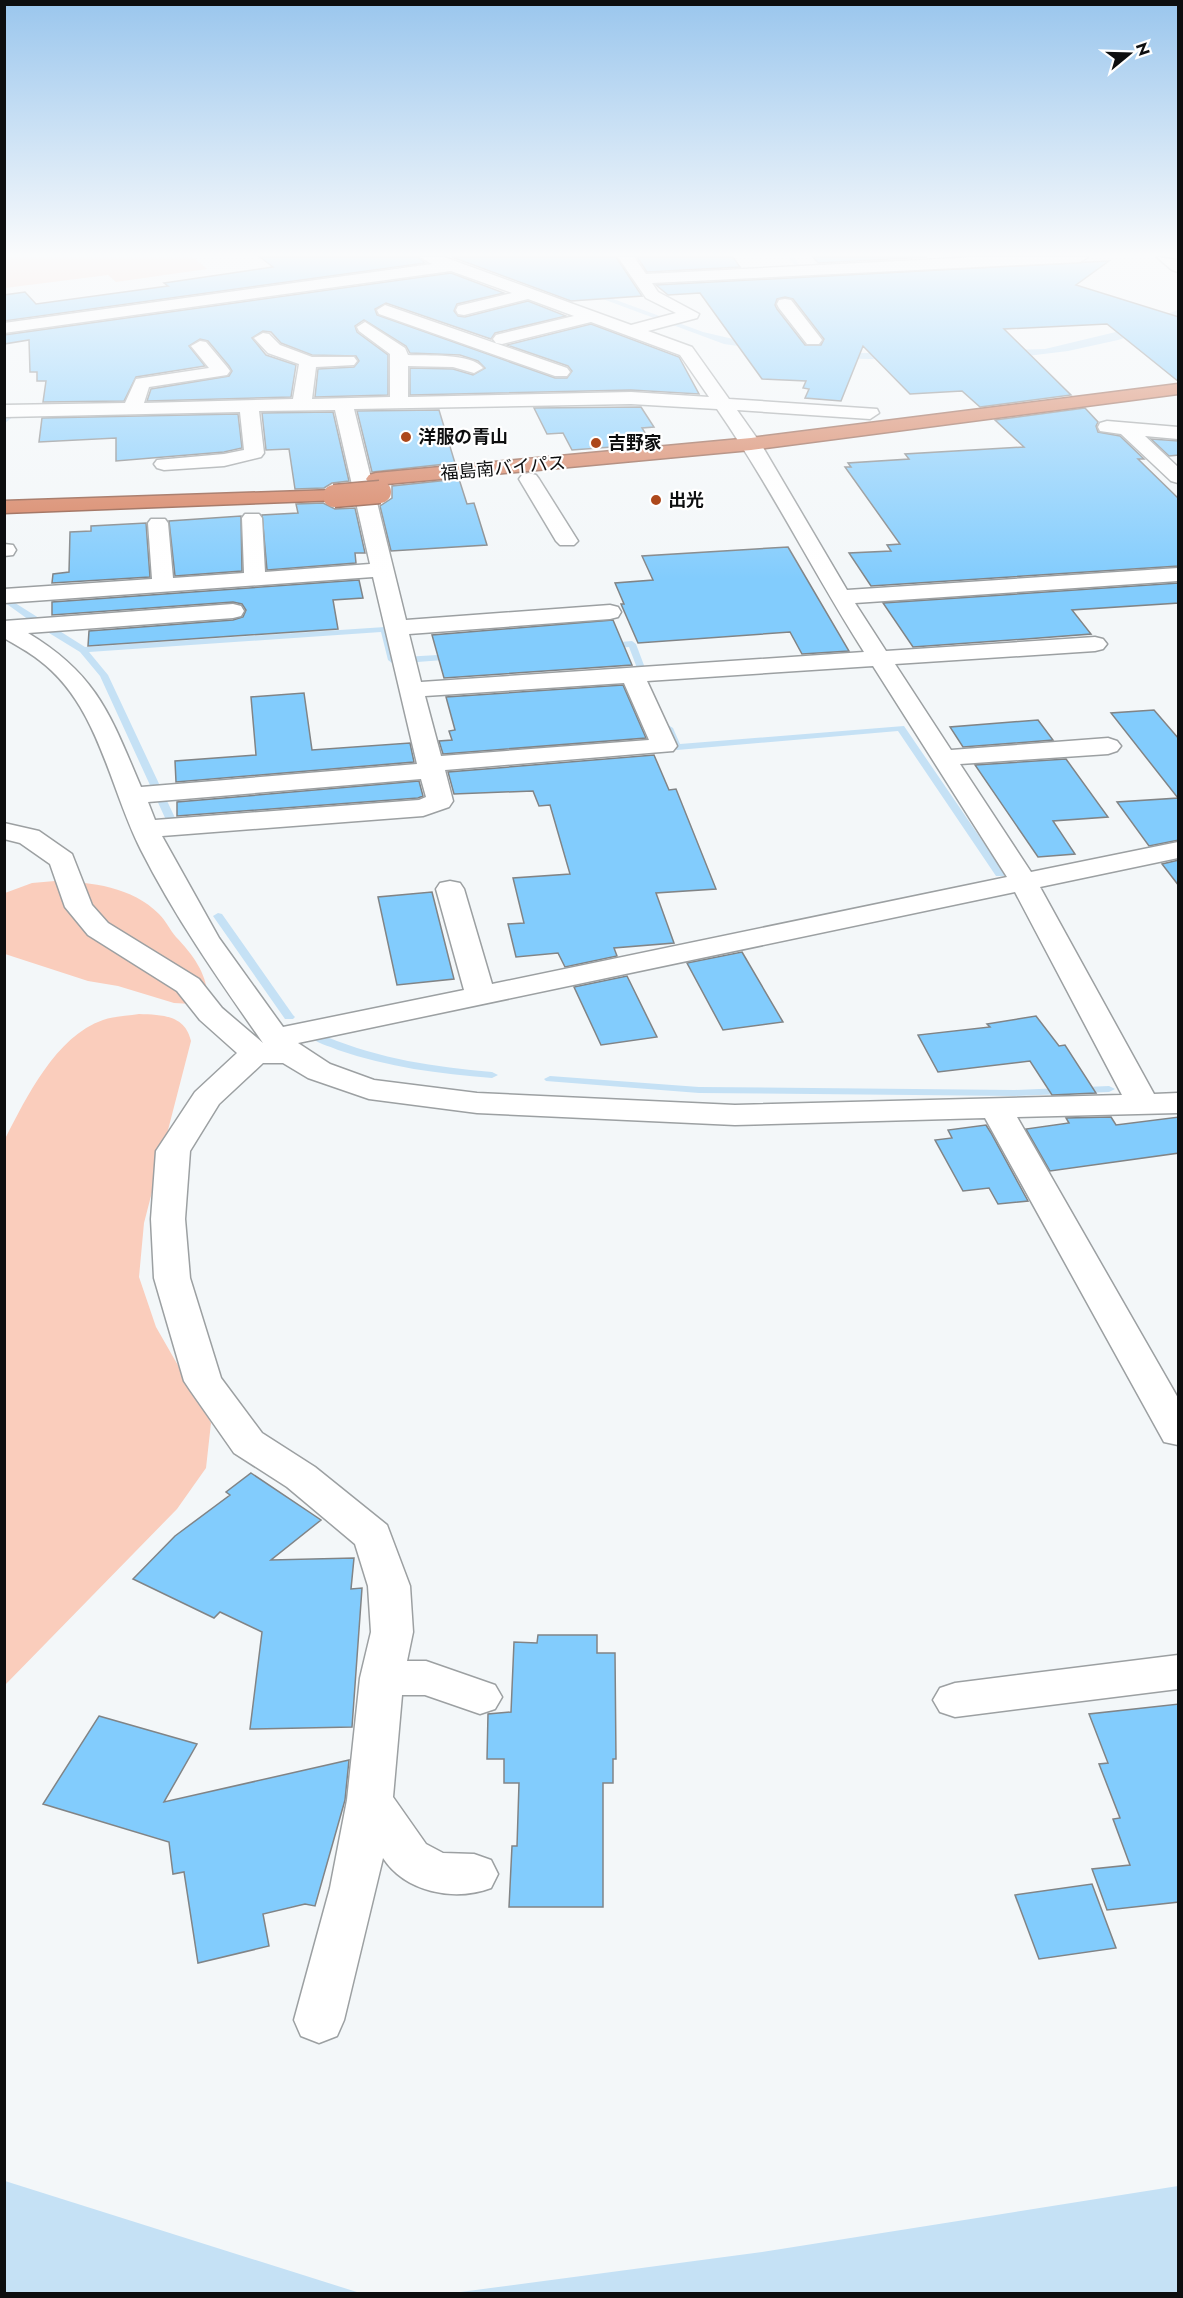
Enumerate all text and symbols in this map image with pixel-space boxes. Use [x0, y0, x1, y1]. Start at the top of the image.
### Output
north arrow [1099, 24, 1159, 84]
text: N [1130, 40, 1156, 59]
place label: 洋服の青山 [418, 424, 508, 450]
marker: 洋服の青山 [399, 430, 413, 444]
place label: 吉野家 [608, 430, 662, 456]
marker: 吉野家 [589, 436, 603, 450]
street label: 福島南バイパス [439, 450, 567, 486]
place label: 出光 [668, 487, 704, 513]
marker: 出光 [649, 493, 663, 507]

